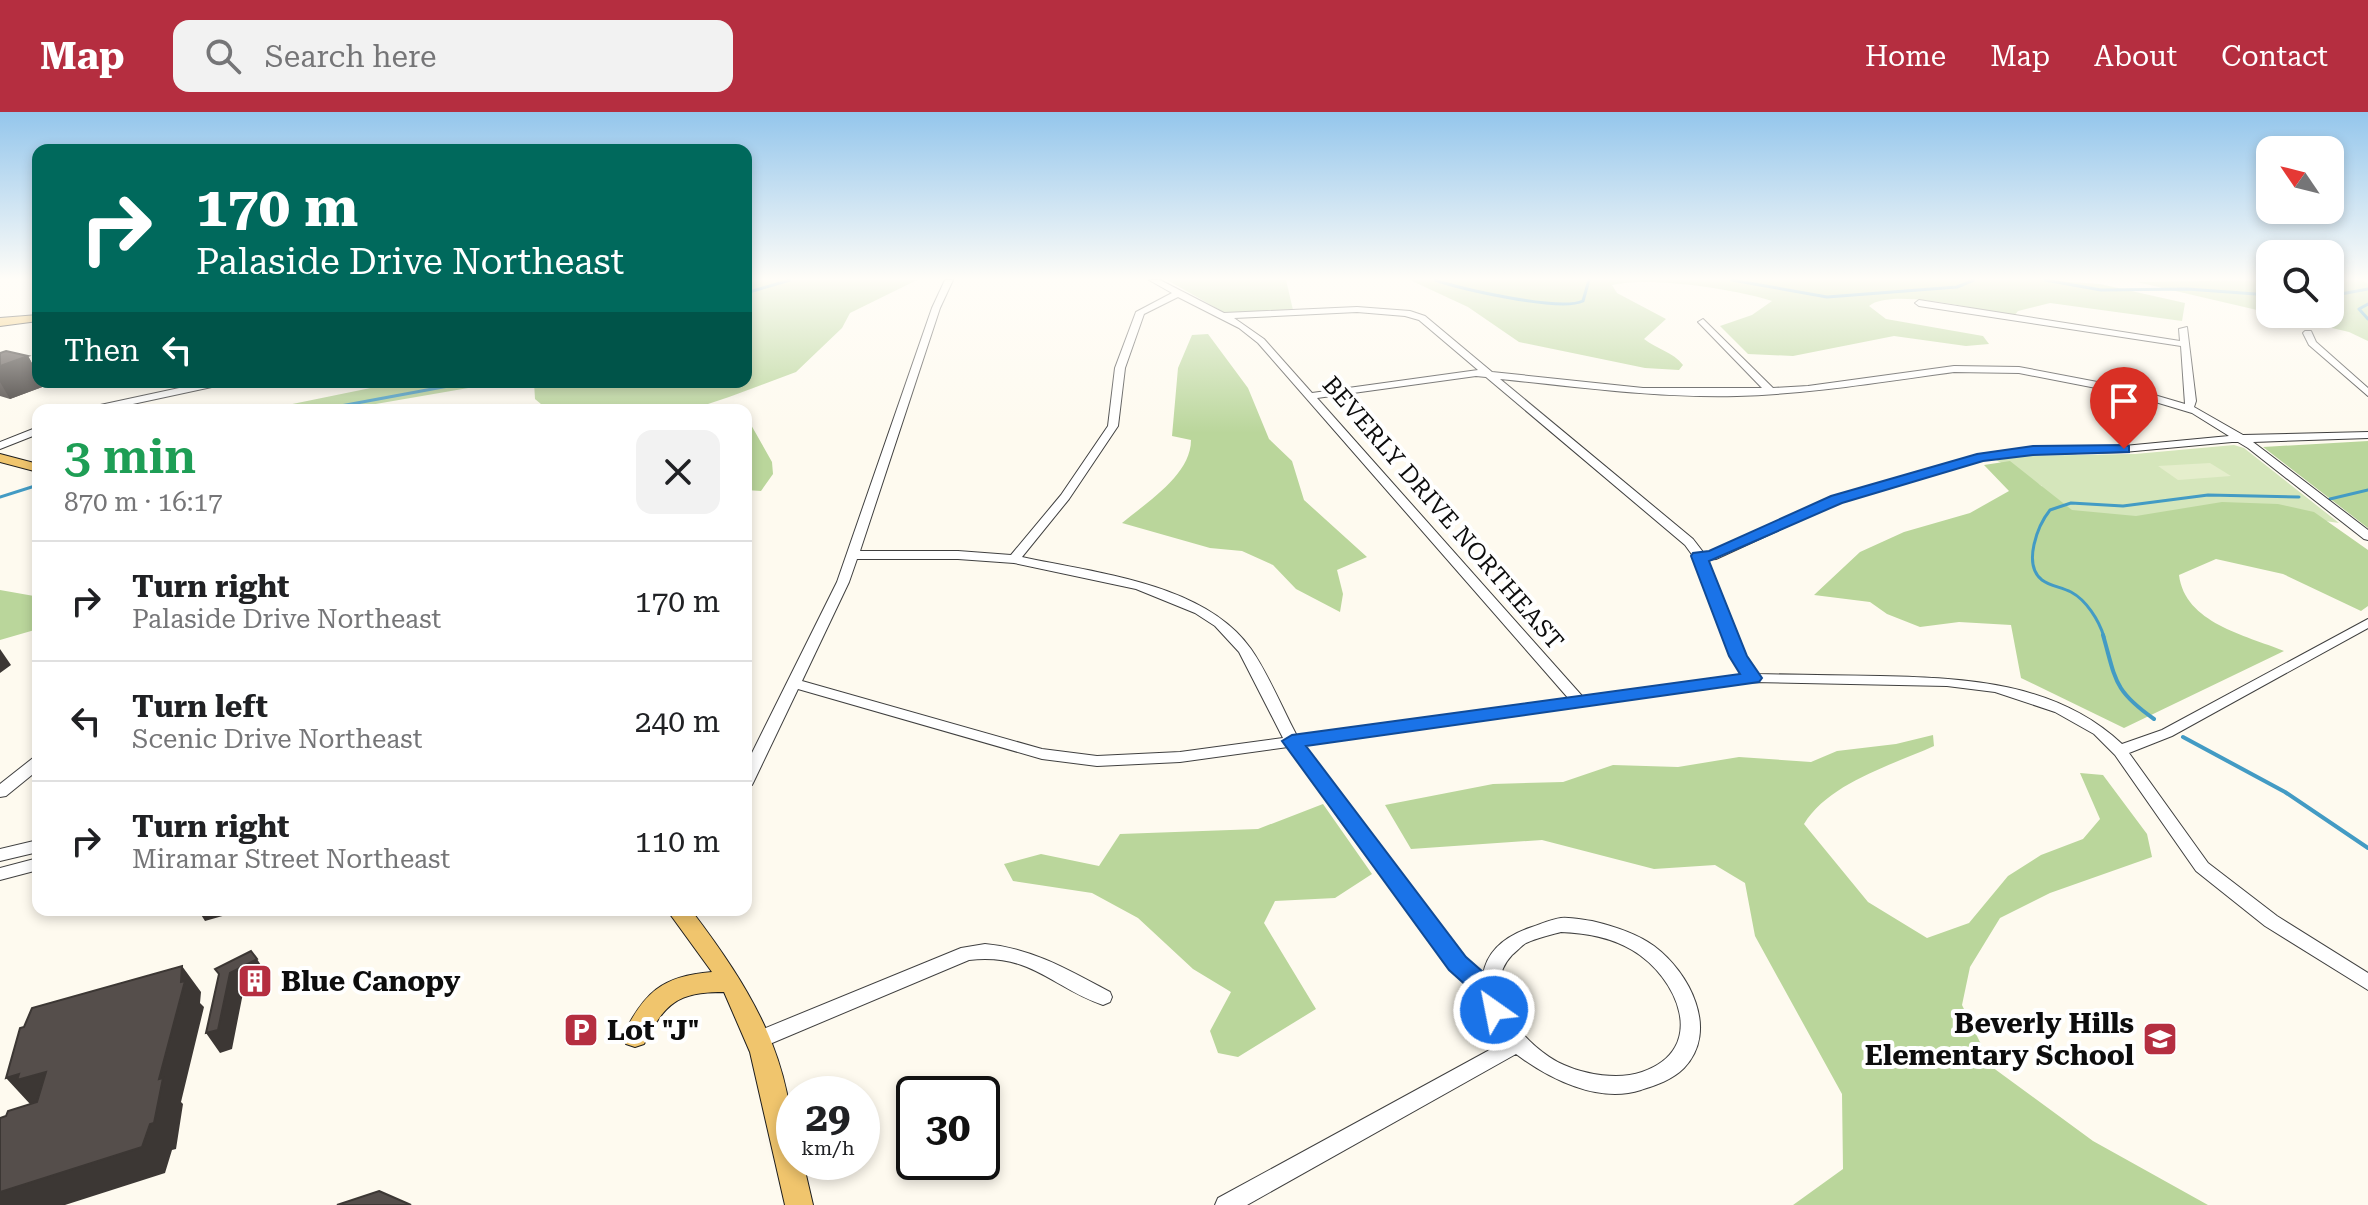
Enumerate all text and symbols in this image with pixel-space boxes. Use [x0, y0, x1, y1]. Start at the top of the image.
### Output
search box [173, 20, 733, 92]
text: Map [40, 34, 125, 78]
icon: search [201, 34, 245, 78]
text: Search here [265, 39, 437, 74]
text: Home [1865, 40, 1946, 73]
text: Map [1990, 40, 2050, 73]
text: About [2094, 40, 2177, 73]
text: Contact [2221, 40, 2328, 73]
north arrow [2256, 136, 2344, 224]
map controls [2256, 136, 2344, 328]
text: 170 m [196, 174, 358, 240]
icon: right [64, 176, 168, 280]
button: search [2256, 240, 2344, 328]
text: Palaside Drive Northeast [196, 241, 624, 283]
icon: left [155, 328, 199, 372]
text: Then [64, 333, 139, 368]
pin [2090, 367, 2158, 449]
street label: BEVERLY DRIVE NORTHEAST [1317, 371, 1569, 655]
icon: arrive [2102, 379, 2146, 423]
text: 3 min [64, 429, 196, 485]
button: close [636, 430, 720, 514]
text: 870 m · 16:17 [64, 487, 223, 517]
text: Turn right [132, 569, 289, 604]
icon: right [64, 579, 108, 623]
text: 170 m [635, 584, 720, 619]
text: Palaside Drive Northeast [132, 604, 441, 634]
text: Turn left [132, 689, 268, 724]
icon: left [64, 699, 108, 743]
text: 240 m [635, 704, 720, 739]
text: Scenic Drive Northeast [132, 724, 422, 754]
text: Turn right [132, 809, 289, 844]
icon: right [64, 819, 108, 863]
text: 110 m [635, 824, 720, 859]
text: Miramar Street Northeast [132, 844, 450, 874]
building icon: Blue Canopy [236, 962, 274, 1000]
place label: Blue Canopy [281, 965, 460, 998]
position arrow [1452, 968, 1536, 1052]
place label: Beverly Hills Elementary School [1865, 1007, 2134, 1072]
parking icon: Lot "J" [562, 1011, 600, 1049]
place label: Lot "J" [607, 1014, 700, 1047]
school or university icon: Beverly Hills Elementary School [2141, 1020, 2179, 1058]
speed limit sign: 30 [896, 1076, 1000, 1180]
text: 29 [806, 1094, 850, 1141]
text: km/h [801, 1136, 855, 1160]

